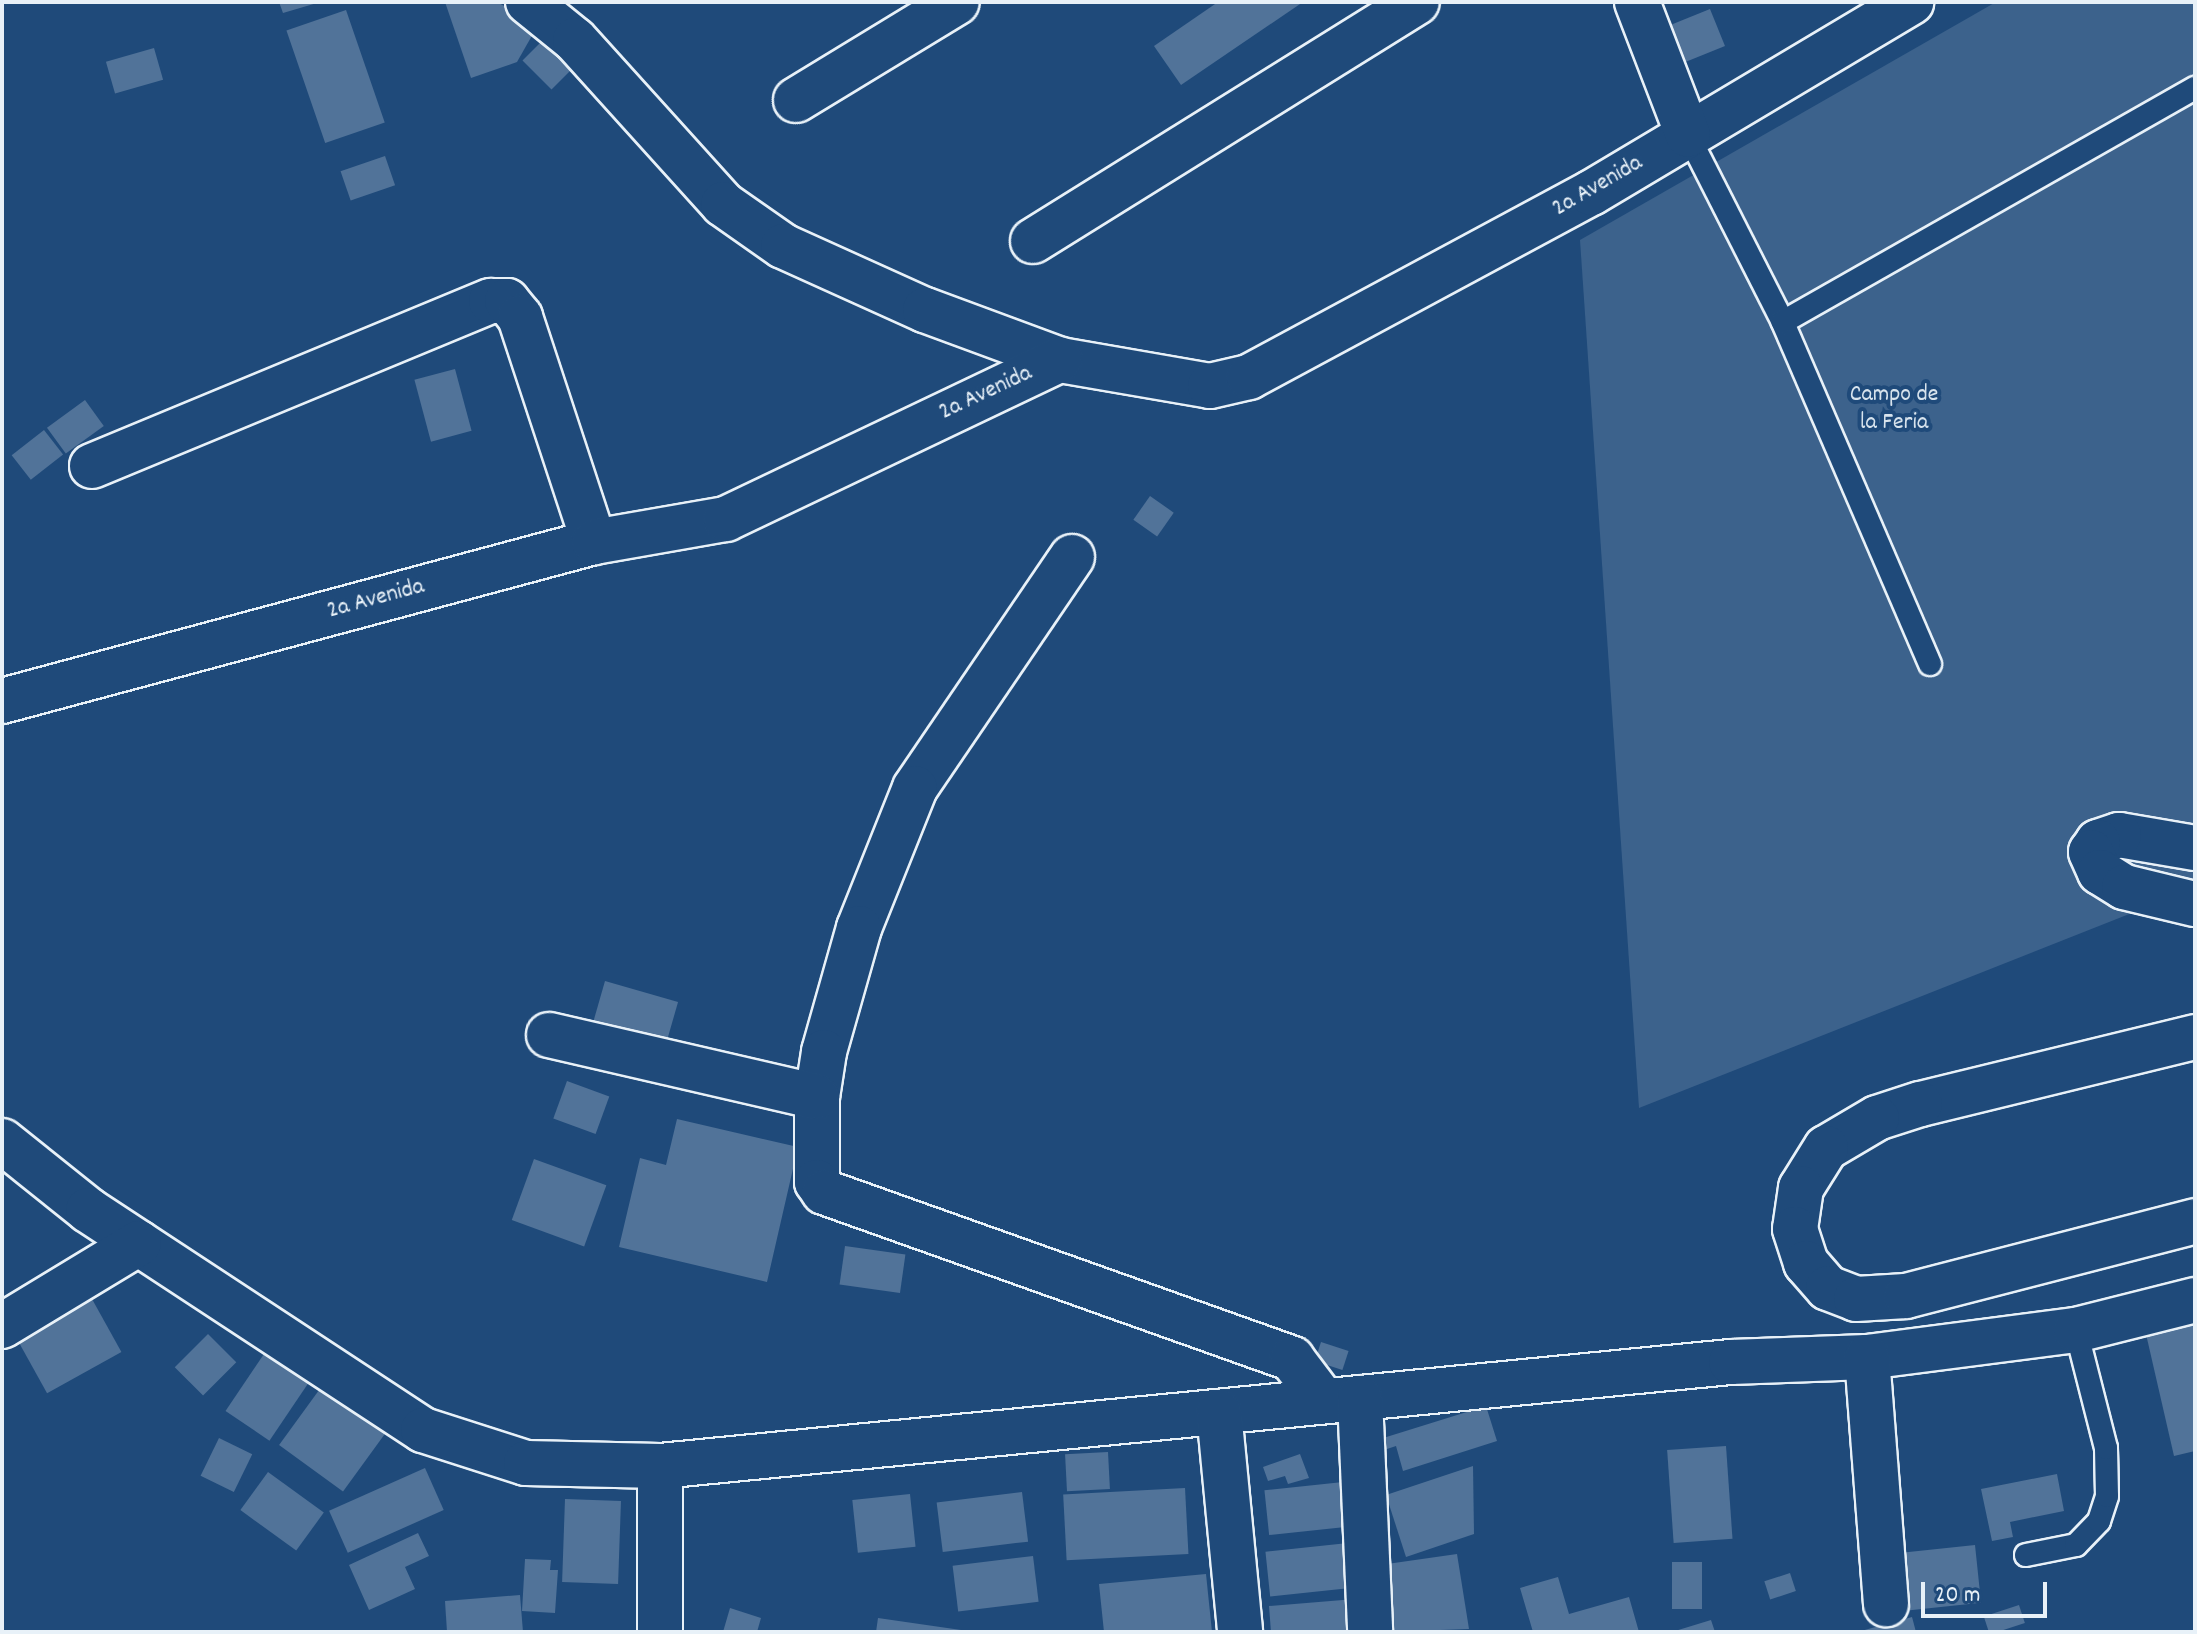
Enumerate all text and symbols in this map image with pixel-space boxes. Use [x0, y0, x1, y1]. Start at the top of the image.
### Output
street label: 2a Avenida [1548, 150, 1648, 224]
street label: 2a Avenida [935, 360, 1037, 428]
park label: Campo de la Feria [1850, 382, 1938, 438]
street label: 2a Avenida [325, 573, 427, 627]
scale bar [1925, 1566, 2051, 1616]
text: 20 m [1935, 1579, 1981, 1613]

